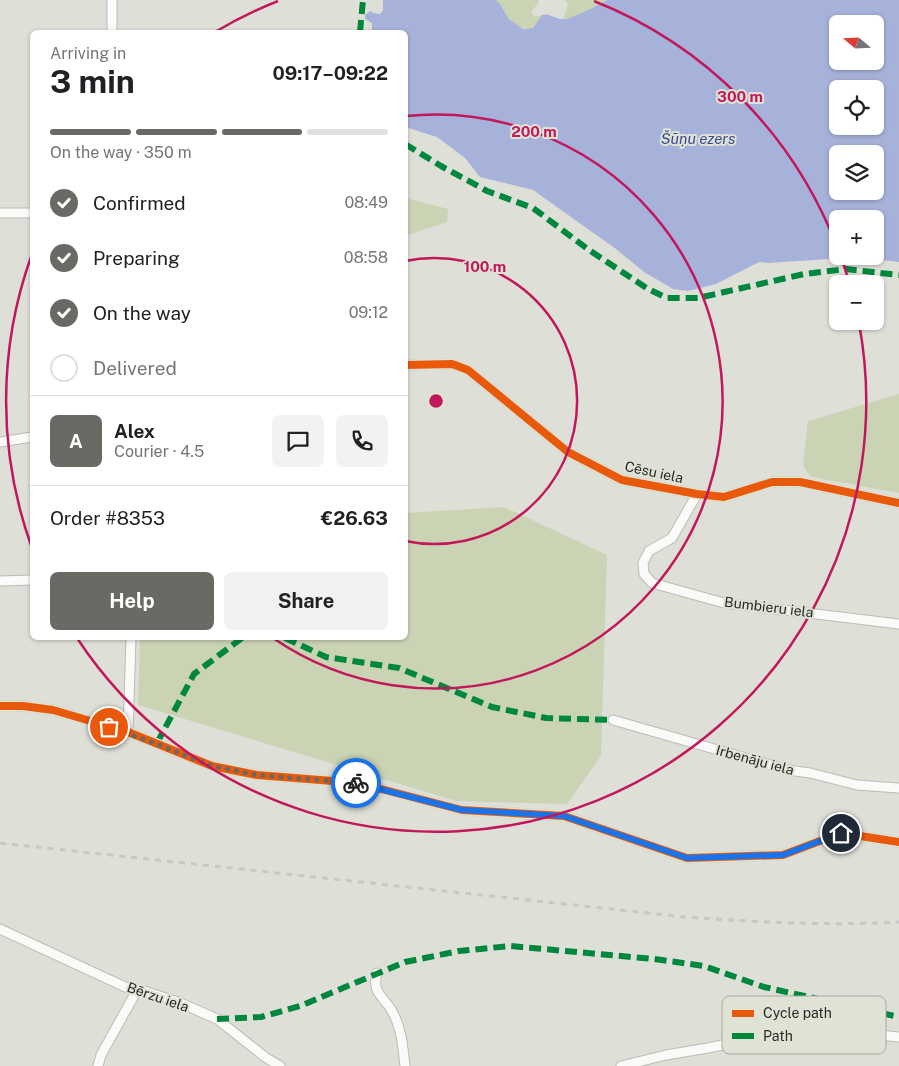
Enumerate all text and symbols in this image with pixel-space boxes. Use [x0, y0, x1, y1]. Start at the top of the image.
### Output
north arrow [829, 15, 884, 70]
map controls [829, 15, 884, 330]
text: Arriving in [50, 44, 126, 63]
text: 09:17–09:22 [273, 62, 388, 84]
text: 3 min [50, 63, 135, 100]
button: locate [829, 80, 884, 135]
text: 300 m [717, 88, 763, 105]
text: 200 m [511, 123, 557, 140]
water label: Šūņu ezers [661, 130, 735, 147]
text: On the way · 350 m [50, 143, 192, 162]
button: layers [829, 145, 884, 200]
icon: check [50, 189, 78, 217]
text: Confirmed [93, 192, 186, 214]
text: 08:49 [344, 193, 388, 212]
button: + [829, 210, 884, 265]
icon: check [50, 244, 78, 272]
text: Preparing [93, 247, 180, 269]
text: 08:58 [344, 248, 388, 267]
text: 100 m [464, 258, 506, 275]
button: − [829, 275, 884, 330]
icon: check [50, 299, 78, 327]
text: On the way [93, 302, 191, 324]
text: 09:12 [349, 303, 388, 322]
text: Delivered [93, 357, 177, 379]
centre of rings [427, 392, 445, 410]
button: chat [272, 415, 324, 467]
button: phone [336, 415, 388, 467]
text: Alex [114, 420, 155, 442]
text: A [69, 430, 83, 452]
text: Courier · 4.5 [114, 442, 204, 461]
street label: Cēsu iela [623, 458, 685, 486]
text: Order #8353 [50, 507, 165, 529]
text: €26.63 [321, 507, 388, 529]
button: Help [50, 572, 214, 630]
button: Share [224, 572, 388, 630]
street label: Bumbieru iela [723, 594, 815, 620]
pin [88, 706, 130, 748]
icon: bag [95, 713, 123, 741]
street label: Irbenāju iela [714, 742, 796, 778]
courier [331, 758, 381, 808]
icon: bike [342, 769, 370, 797]
pin [820, 812, 862, 854]
icon: home [827, 819, 855, 847]
street label: Bērzu iela [125, 979, 191, 1015]
legend [722, 996, 886, 1054]
text: Cycle path [763, 1005, 832, 1021]
text: Path [763, 1028, 793, 1044]

